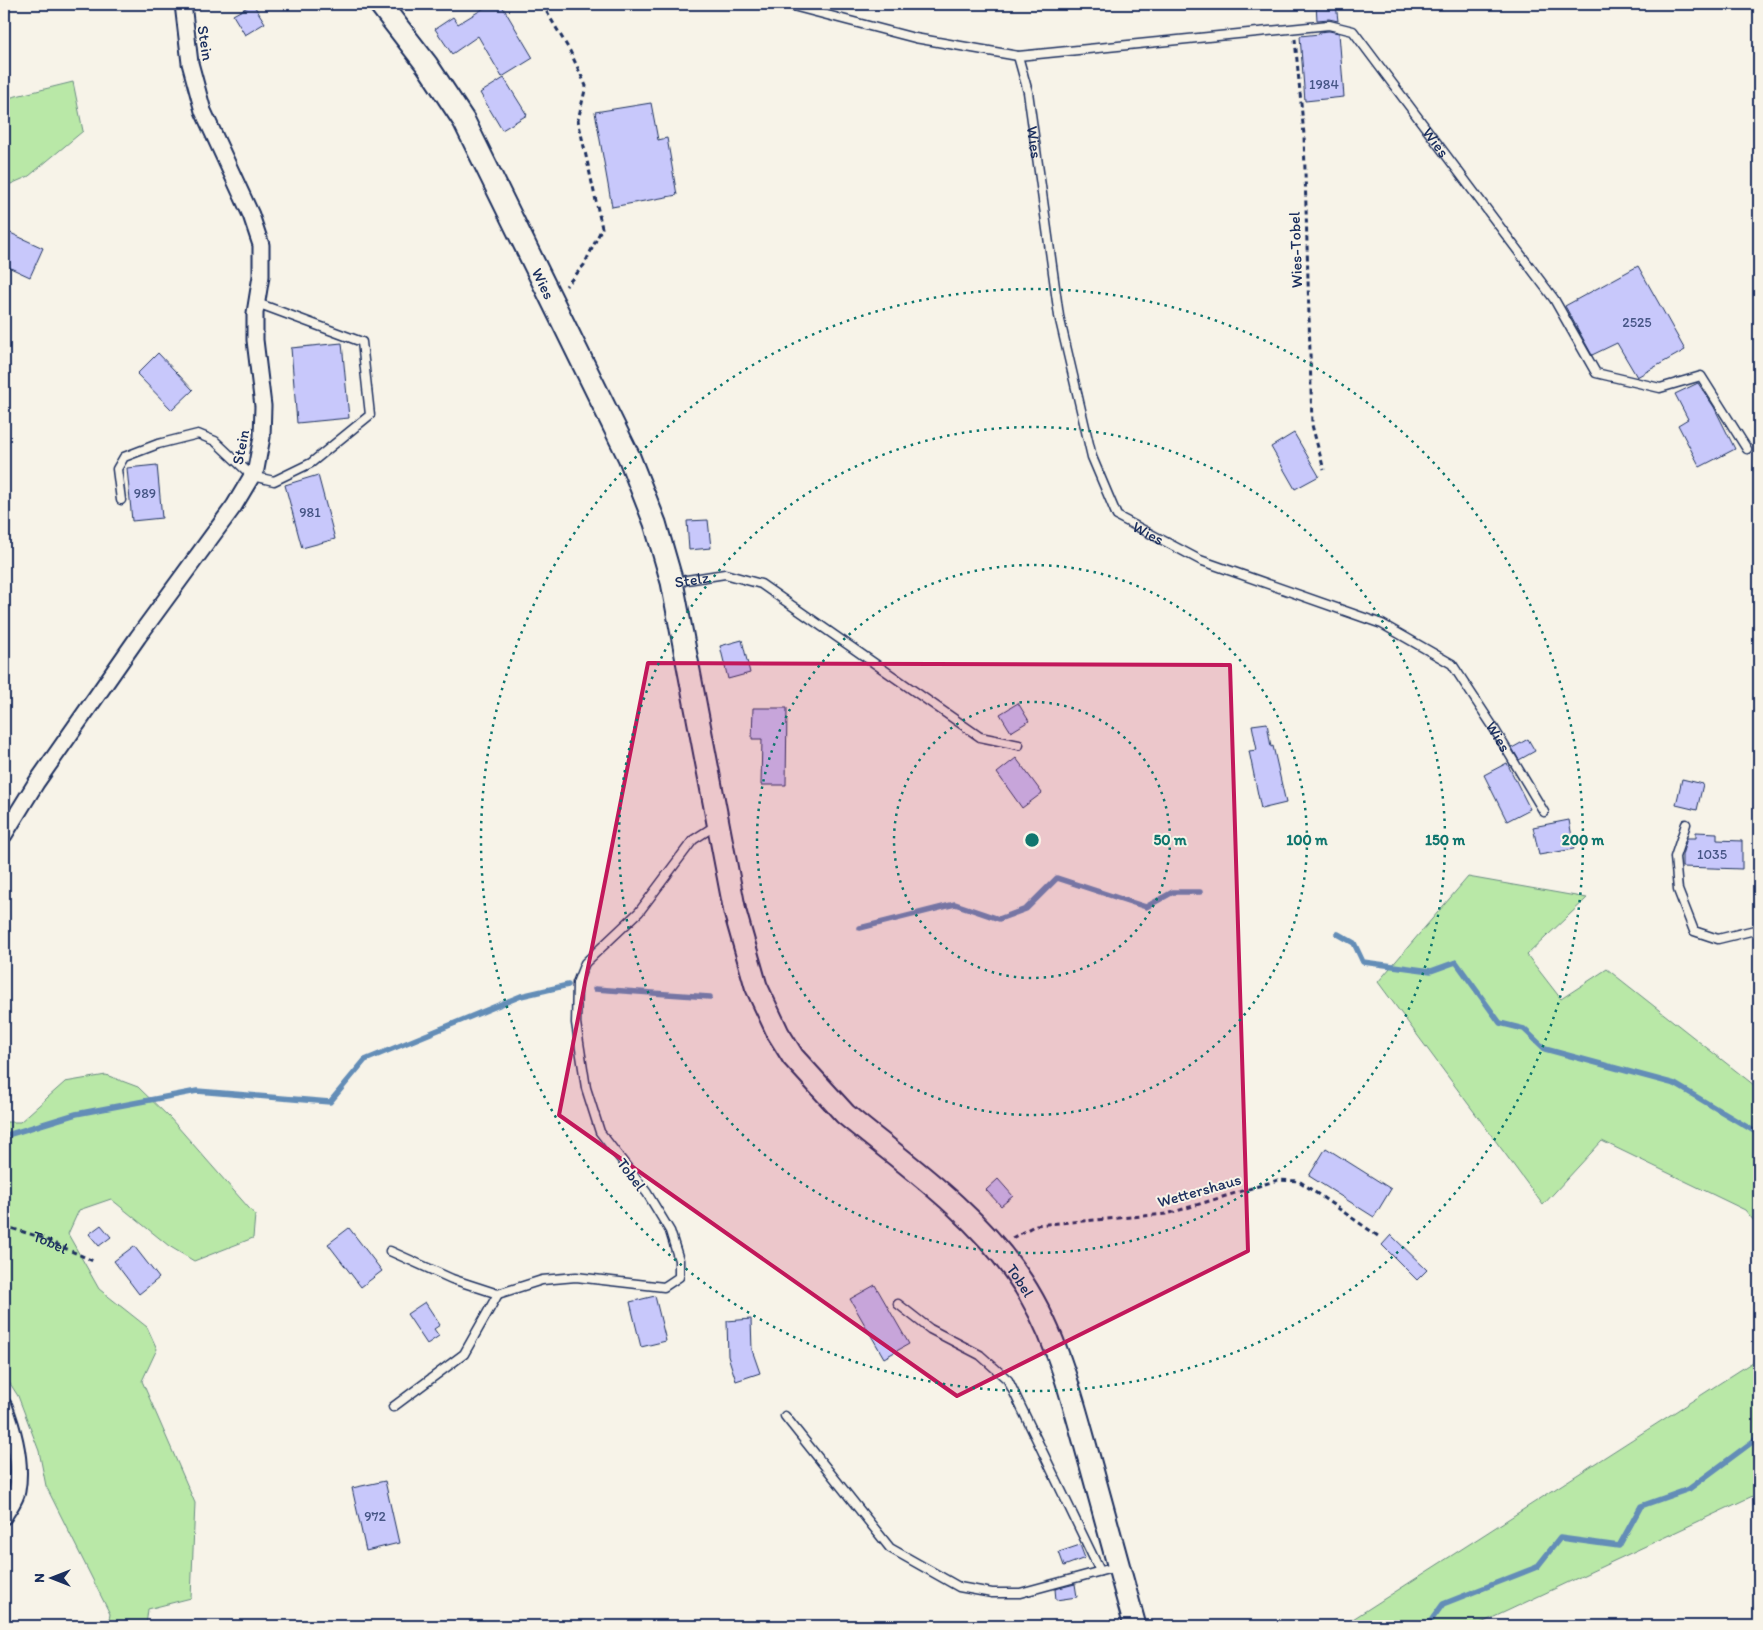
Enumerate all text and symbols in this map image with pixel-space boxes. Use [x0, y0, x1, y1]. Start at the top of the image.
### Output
street label: Stein [193, 24, 218, 62]
house number: 1984 [1309, 76, 1340, 93]
street label: Wies [1419, 124, 1453, 161]
street label: Wies [1023, 125, 1046, 160]
street label: Wies-Tobel [1285, 211, 1306, 289]
street label: Wies [528, 265, 559, 302]
house number: 2525 [1622, 314, 1652, 331]
street label: Stein [228, 428, 253, 466]
house number: 989 [134, 485, 156, 502]
house number: 981 [299, 504, 321, 521]
street label: Wies [1129, 517, 1167, 549]
street label: Stelz [673, 568, 711, 592]
street label: Wies [1482, 718, 1515, 755]
centre of rings [1023, 831, 1041, 849]
text: 50 m [1153, 831, 1187, 849]
text: 100 m [1286, 831, 1328, 849]
text: 150 m [1425, 831, 1465, 849]
text: 200 m [1562, 831, 1605, 849]
house number: 1035 [1697, 846, 1727, 863]
street label: Tobel [613, 1154, 650, 1195]
street label: Wettershaus [1155, 1169, 1243, 1211]
street label: Tobel [31, 1227, 71, 1258]
street label: Tobel [1002, 1260, 1038, 1301]
house number: 972 [364, 1508, 386, 1525]
north arrow [28, 1552, 78, 1602]
text: N [31, 1573, 48, 1583]

